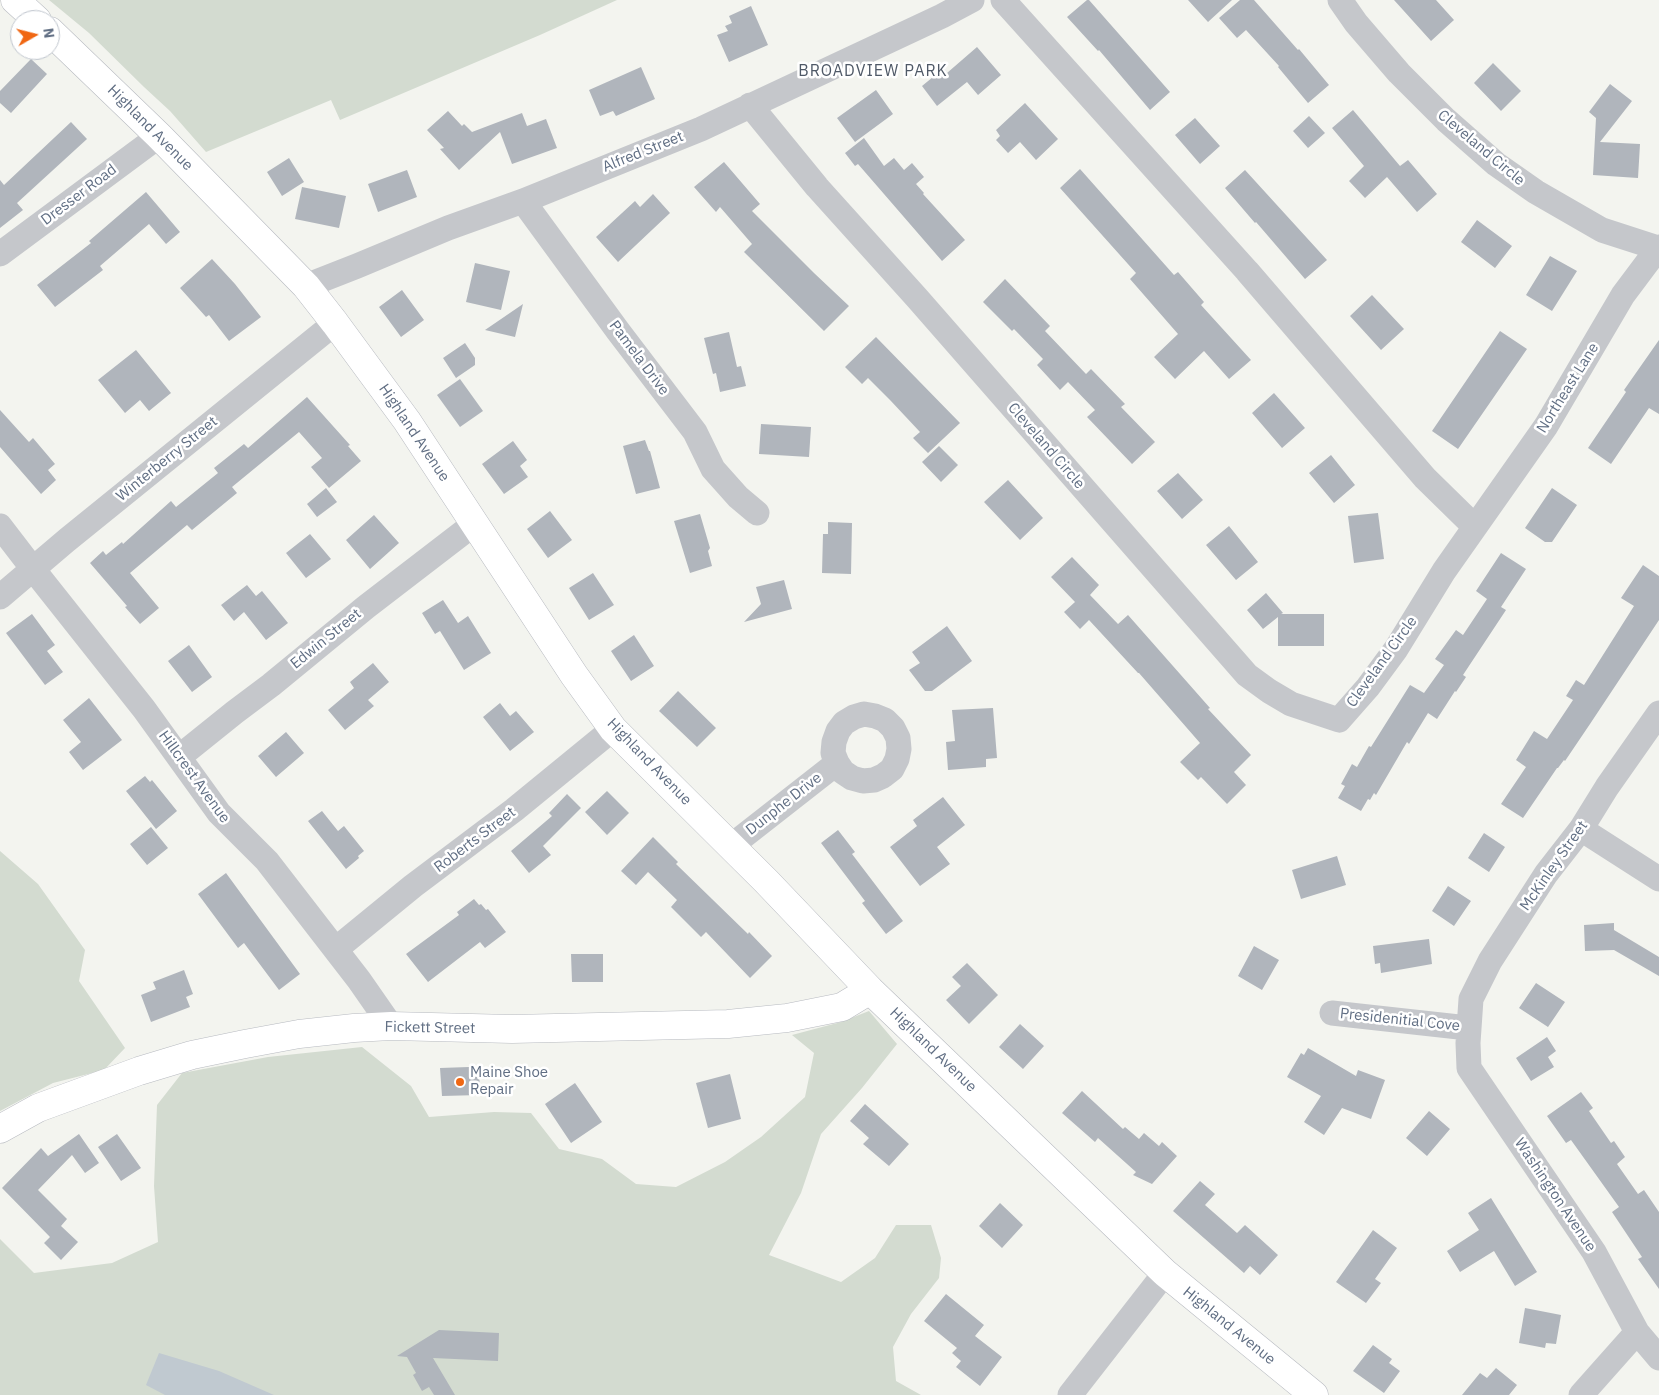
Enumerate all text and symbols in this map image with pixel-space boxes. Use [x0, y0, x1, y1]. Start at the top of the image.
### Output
north arrow [10, 10, 60, 60]
text: N [39, 27, 58, 39]
district label: BROADVIEW PARK [796, 61, 950, 81]
street label: Highland Avenue [103, 81, 197, 175]
street label: Cleveland Circle [1434, 106, 1528, 190]
street label: Alfred Street [600, 128, 686, 176]
street label: Dresser Road [38, 161, 120, 229]
street label: Pamela Drive [605, 317, 673, 399]
street label: Northeast Lane [1533, 340, 1603, 436]
street label: Highland Avenue [375, 381, 453, 485]
street label: Cleveland Circle [1004, 399, 1088, 493]
street label: Winterberry Street [113, 413, 221, 505]
street label: Edwin Street [287, 605, 365, 673]
street label: Cleveland Circle [1343, 613, 1421, 711]
street label: Highland Avenue [603, 715, 695, 809]
street label: Hillcrest Avenue [154, 727, 234, 827]
street label: Dunphe Drive [743, 769, 825, 839]
street label: Roberts Street [431, 803, 519, 877]
street label: McKinley Street [1516, 817, 1592, 915]
street label: Highland Avenue [886, 1004, 980, 1096]
street label: Presidenitial Cove [1339, 1005, 1461, 1035]
street label: Fickett Street [385, 1018, 475, 1038]
place label: Maine Shoe Repair [470, 1064, 548, 1099]
marker: Maine Shoe Repair [454, 1076, 466, 1088]
street label: Washington Avenue [1510, 1135, 1600, 1255]
street label: Highland Avenue [1179, 1283, 1279, 1369]

